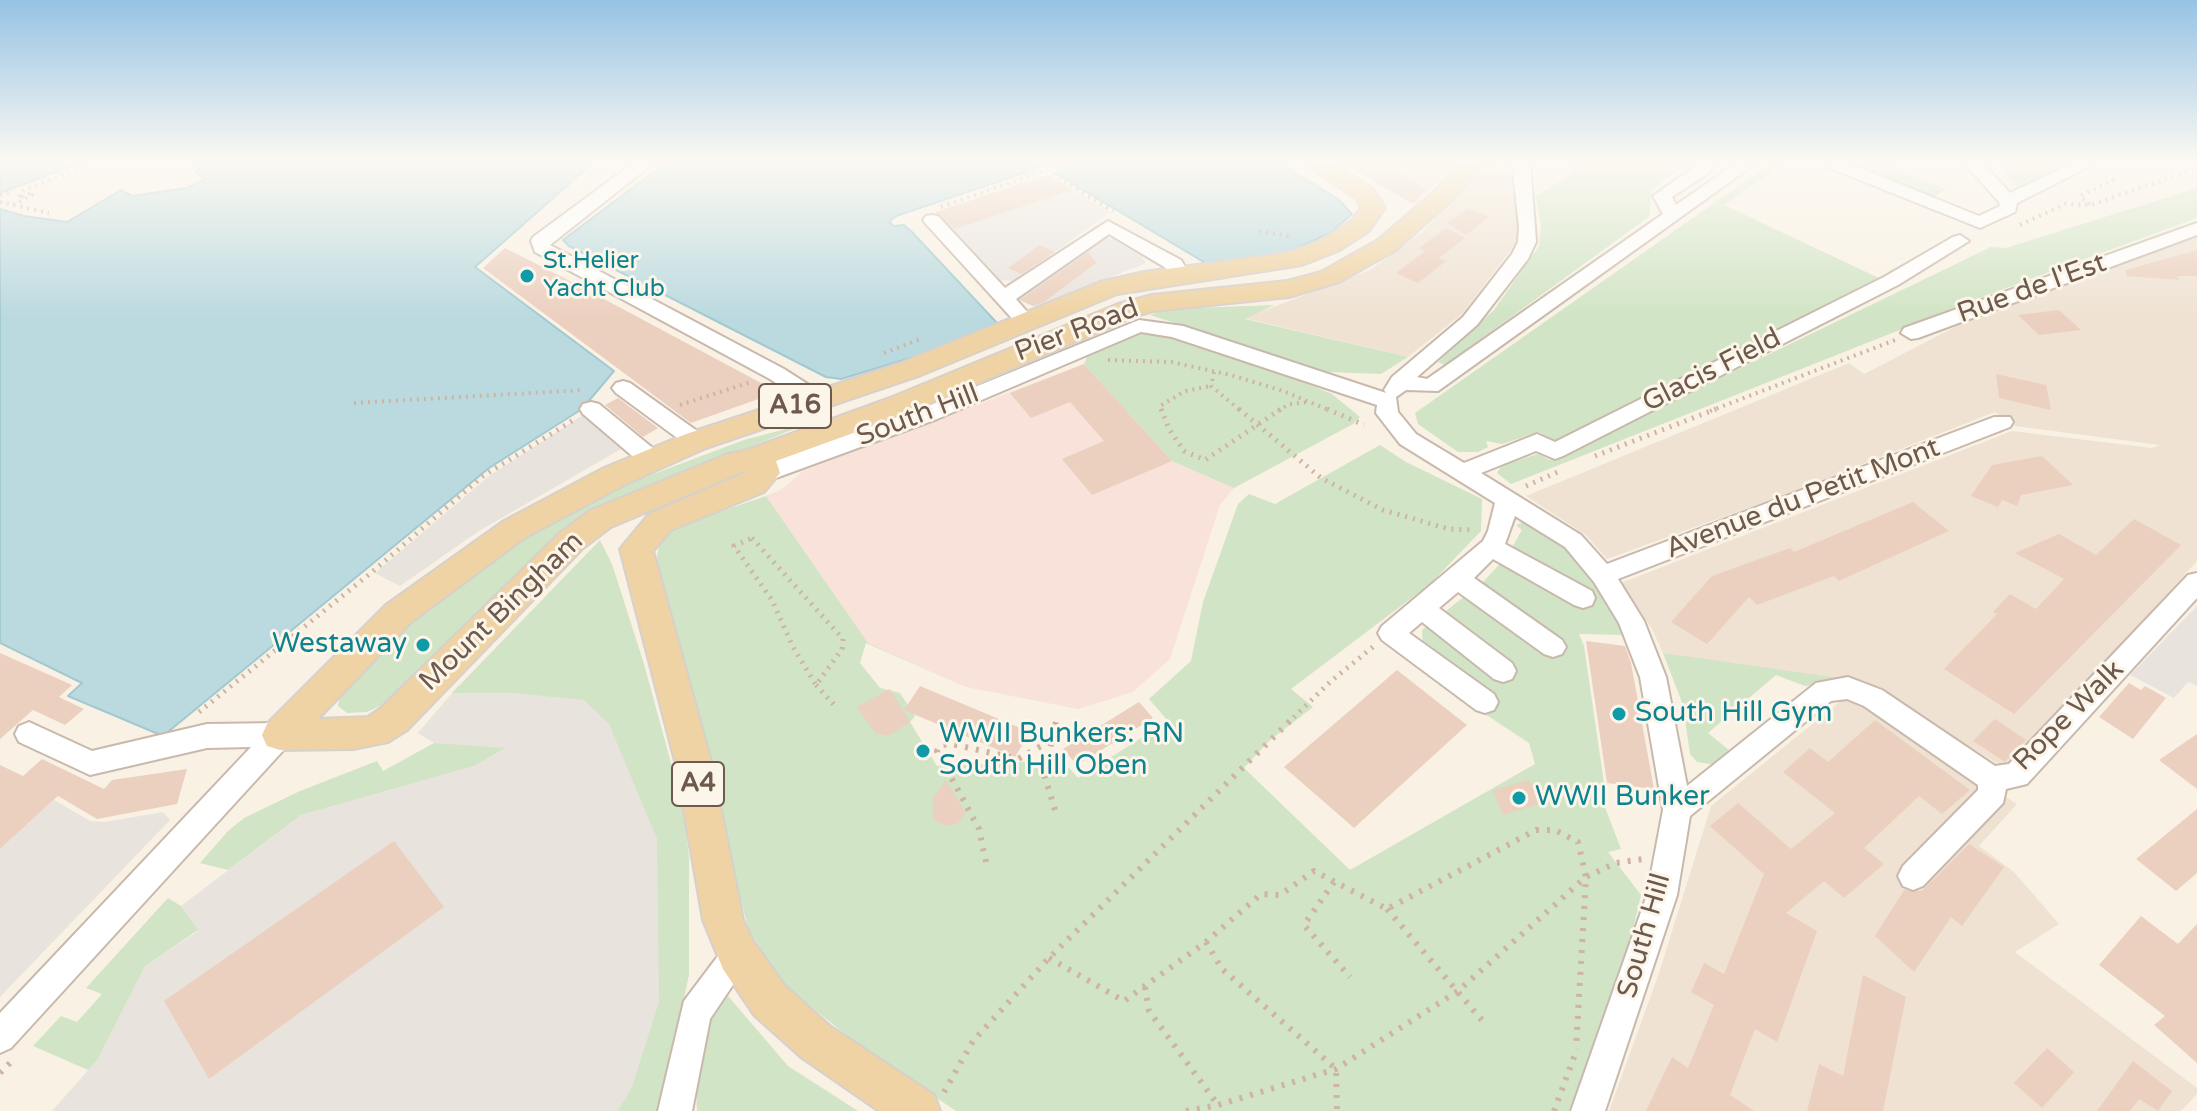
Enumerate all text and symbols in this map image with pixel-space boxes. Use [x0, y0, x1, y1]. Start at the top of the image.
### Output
street label: Rue de l'Est [1953, 247, 2111, 331]
place label: St.Helier Yacht Club [543, 248, 665, 304]
marker: St.Helier Yacht Club [518, 267, 536, 285]
street label: Pier Road [1010, 292, 1144, 370]
street label: Glacis Field [1637, 322, 1787, 420]
street label: South Hill [852, 377, 984, 455]
road number: A16 [759, 384, 831, 428]
street label: Avenue du Petit Mont [1661, 431, 1945, 567]
street label: Mount Bingham [413, 525, 591, 699]
place label: Westaway [272, 628, 407, 662]
marker: Westaway [414, 636, 432, 654]
street label: Rope Walk [2007, 654, 2131, 778]
place label: South Hill Gym [1635, 697, 1832, 731]
marker: South Hill Gym [1610, 705, 1628, 723]
place label: WWII Bunkers: RN South Hill Oben [939, 718, 1184, 784]
marker: WWII Bunkers: RN South Hill Oben [914, 742, 932, 760]
road number: A4 [672, 762, 724, 806]
place label: WWII Bunker [1535, 781, 1710, 815]
marker: WWII Bunker [1510, 789, 1528, 807]
street label: South Hill [1611, 870, 1679, 1002]

